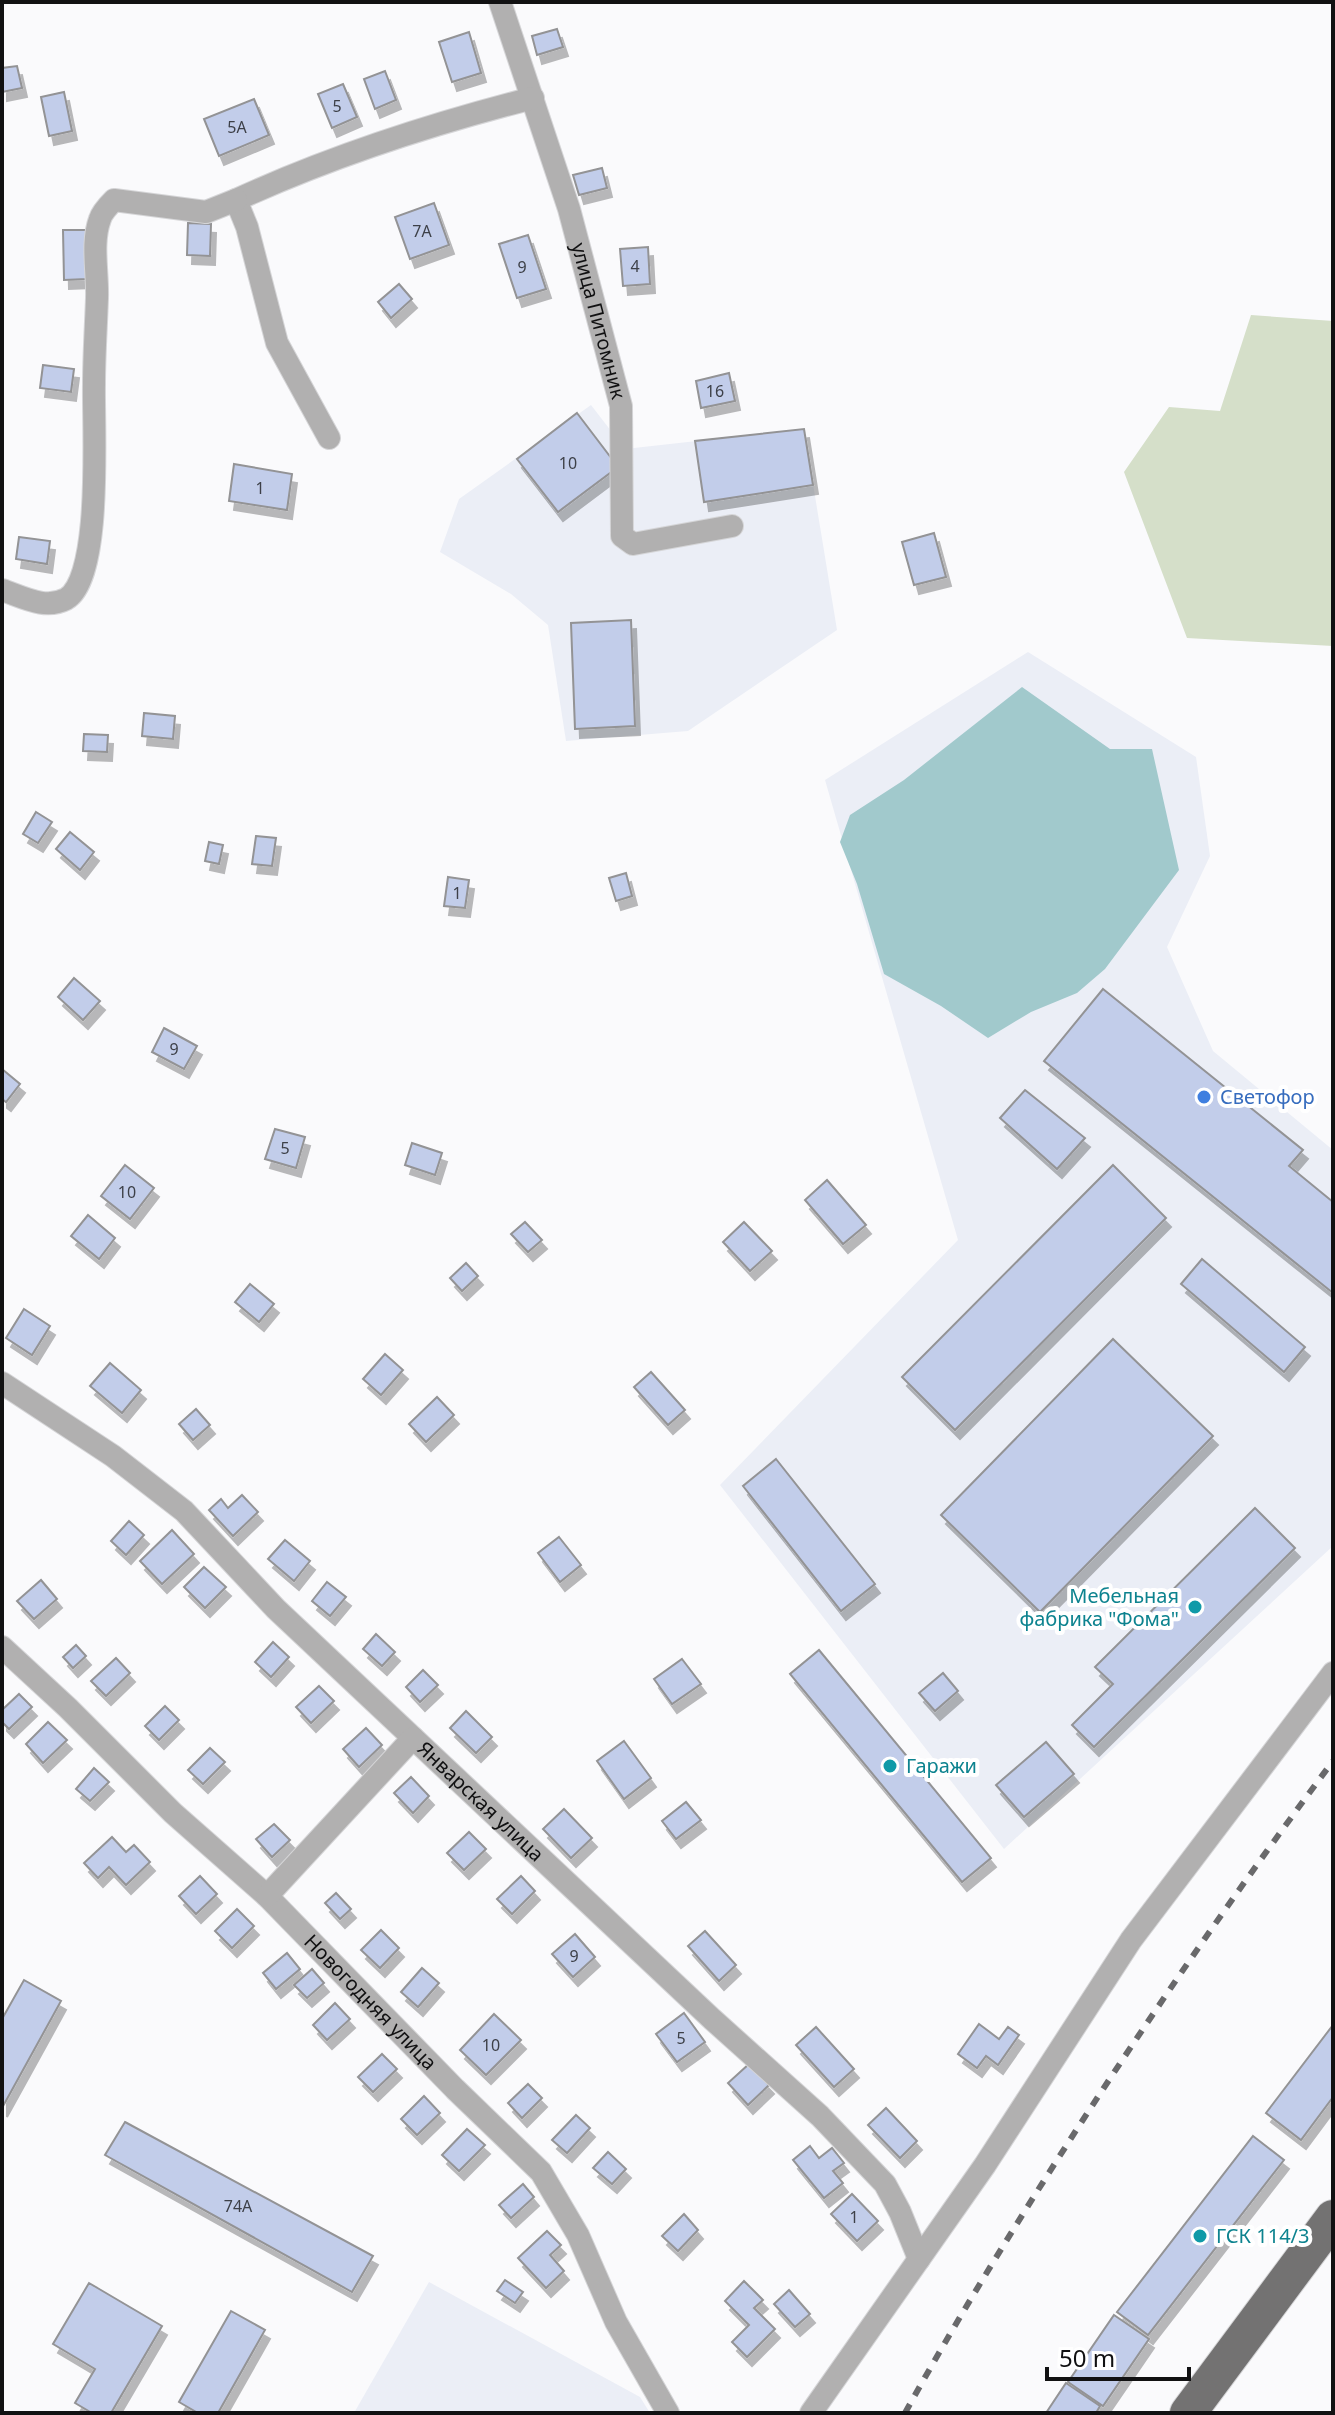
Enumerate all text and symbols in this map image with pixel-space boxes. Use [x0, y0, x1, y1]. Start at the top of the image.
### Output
house number: 5 [332, 95, 342, 117]
house number: 5А [227, 116, 247, 138]
house number: 7А [412, 220, 432, 242]
street label: улица Питомник [565, 240, 633, 402]
house number: 4 [630, 255, 640, 277]
house number: 9 [517, 256, 527, 278]
house number: 16 [706, 380, 724, 402]
house number: 10 [559, 452, 577, 474]
house number: 1 [255, 477, 265, 499]
house number: 1 [452, 882, 462, 904]
house number: 9 [169, 1038, 179, 1060]
place label: Светофор [1220, 1083, 1315, 1110]
marker: Светофор [1195, 1088, 1213, 1106]
house number: 5 [280, 1137, 290, 1159]
house number: 10 [118, 1181, 136, 1203]
place label: Мебельная фабрика "Фома" [1019, 1582, 1179, 1632]
marker: Мебельная фабрика "Фома" [1186, 1598, 1204, 1616]
street label: Январская улица [412, 1735, 550, 1867]
place label: Гаражи [906, 1752, 977, 1779]
marker: Гаражи [881, 1757, 899, 1775]
street label: Новогодняя улица [298, 1928, 443, 2076]
house number: 9 [569, 1945, 579, 1967]
house number: 5 [676, 2027, 686, 2049]
house number: 10 [482, 2034, 500, 2056]
house number: 74А [224, 2195, 253, 2217]
house number: 1 [849, 2206, 859, 2228]
place label: ГСК 114/3 [1216, 2222, 1309, 2249]
marker: ГСК 114/3 [1191, 2227, 1209, 2245]
scale bar [1047, 2331, 1189, 2381]
text: 50 m [1059, 2341, 1115, 2374]

